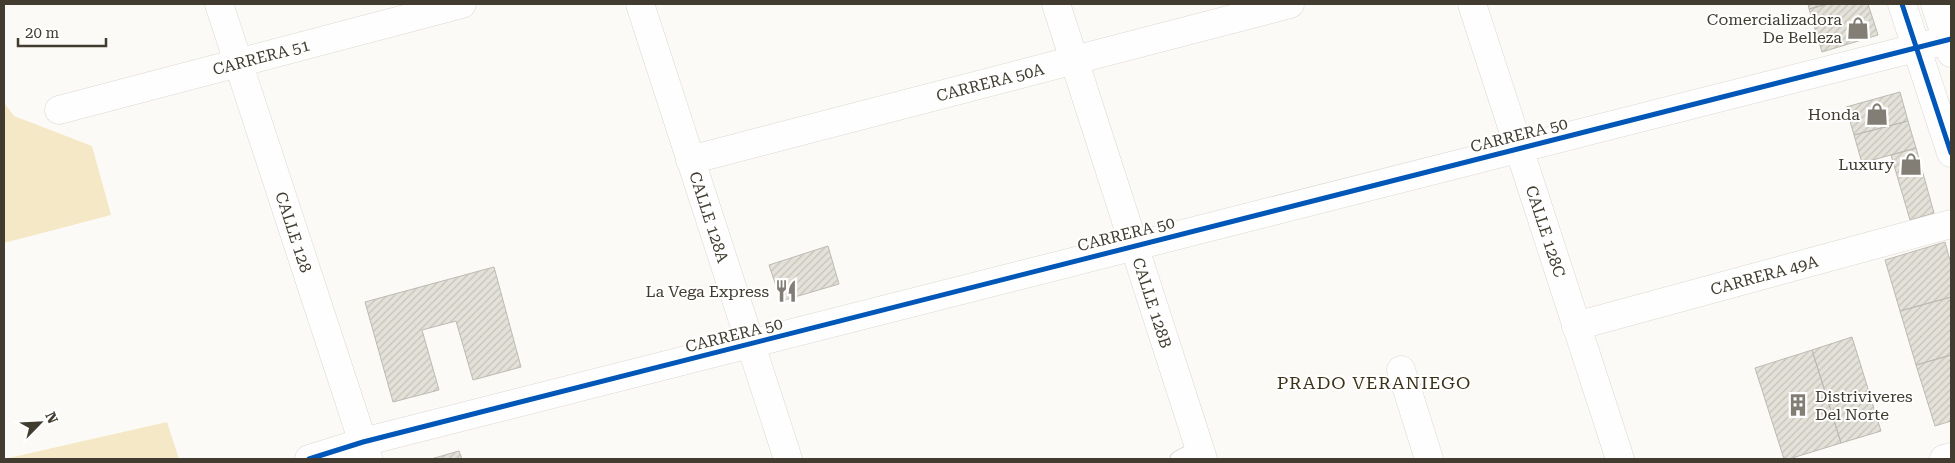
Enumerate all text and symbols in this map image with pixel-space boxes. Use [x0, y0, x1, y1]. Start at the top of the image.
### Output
place label: Comercializadora De Belleza [1707, 10, 1842, 47]
scale bar [18, 15, 105, 47]
shop icon: Comercializadora De Belleza [1845, 15, 1871, 41]
text: 20 m [25, 24, 60, 42]
street label: CARRERA 51 [211, 35, 312, 79]
street label: CARRERA 50A [934, 59, 1047, 105]
shop icon: Honda [1864, 101, 1890, 127]
place label: Honda [1808, 105, 1860, 124]
street label: CARRERA 50 [1468, 114, 1570, 156]
shop icon: Luxury [1898, 151, 1924, 177]
place label: Luxury [1838, 155, 1895, 174]
street label: CALLE 128A [686, 169, 733, 266]
street label: CALLE 128C [1522, 183, 1570, 279]
street label: CALLE 128 [272, 189, 316, 275]
street label: CARRERA 50 [1075, 213, 1177, 255]
street label: CARRERA 49A [1708, 251, 1821, 299]
street label: CALLE 128B [1129, 255, 1176, 351]
restaurant icon: La Vega Express [773, 278, 799, 304]
place label: La Vega Express [645, 282, 769, 301]
street label: CARRERA 50 [683, 314, 785, 356]
district label: PRADO VERANIEGO [1277, 372, 1471, 393]
place label: Distriviveres Del Norte [1815, 387, 1913, 424]
building icon: Distriviveres Del Norte [1785, 392, 1811, 418]
north arrow [15, 398, 65, 448]
text: N [42, 410, 61, 426]

